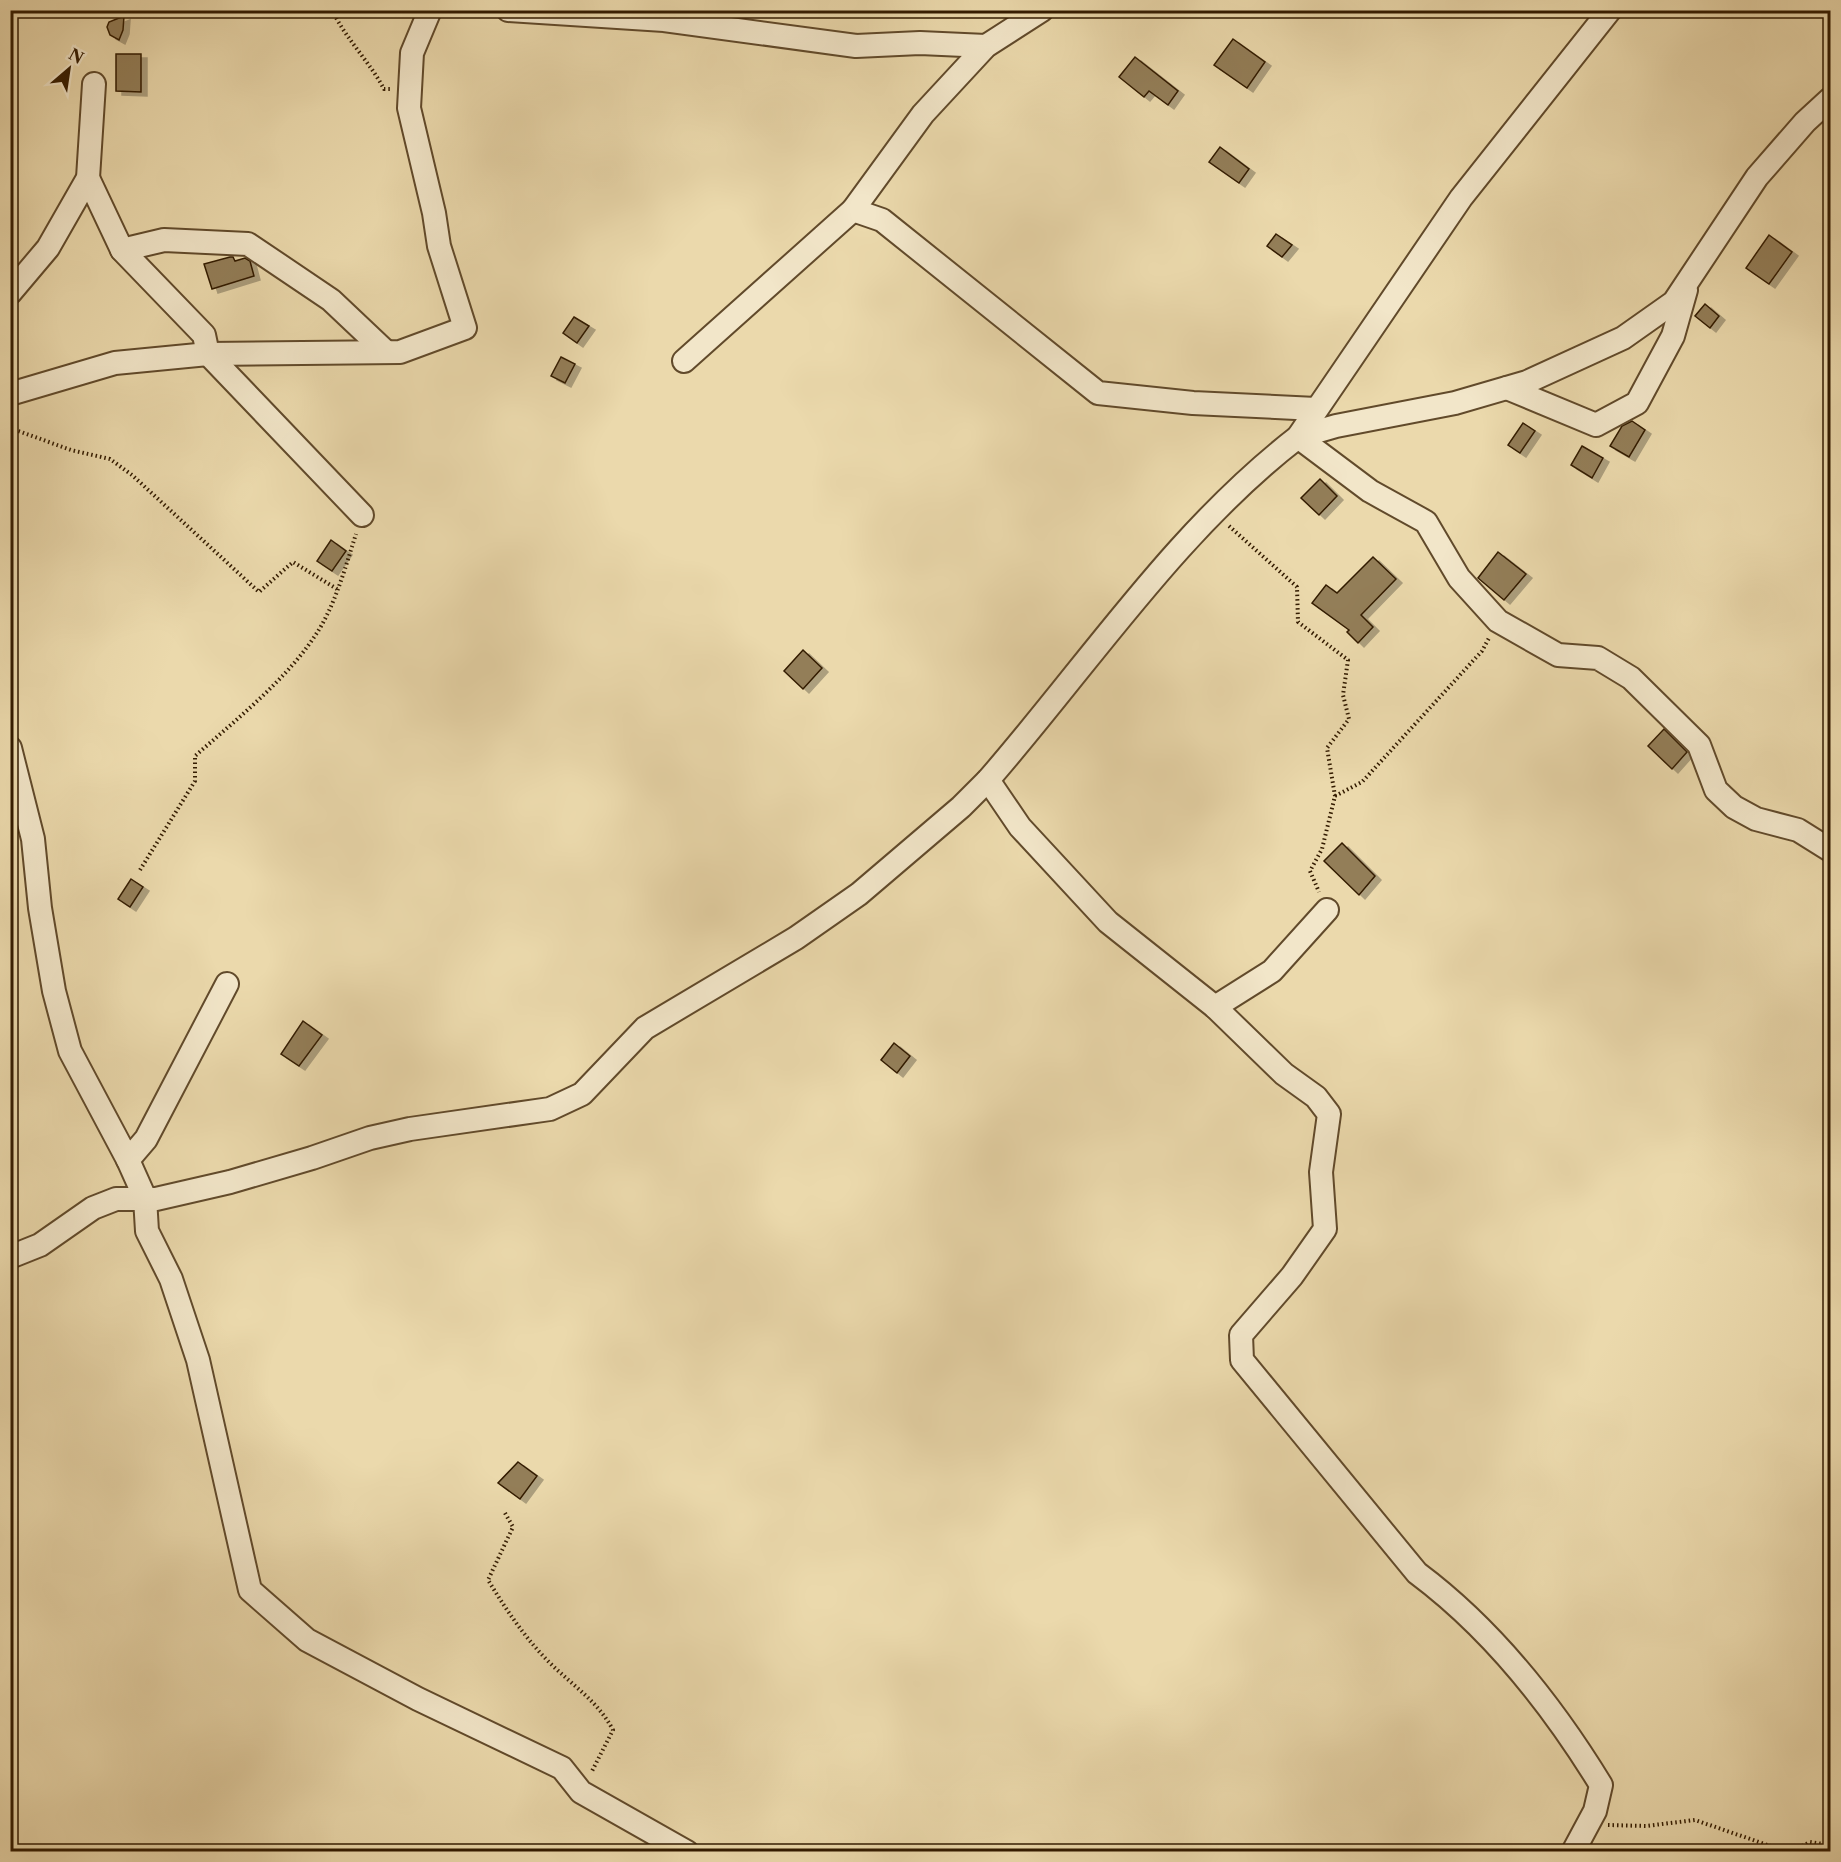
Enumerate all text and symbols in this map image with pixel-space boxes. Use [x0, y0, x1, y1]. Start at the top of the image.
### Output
north arrow [39, 39, 99, 99]
text: N [65, 44, 87, 68]

